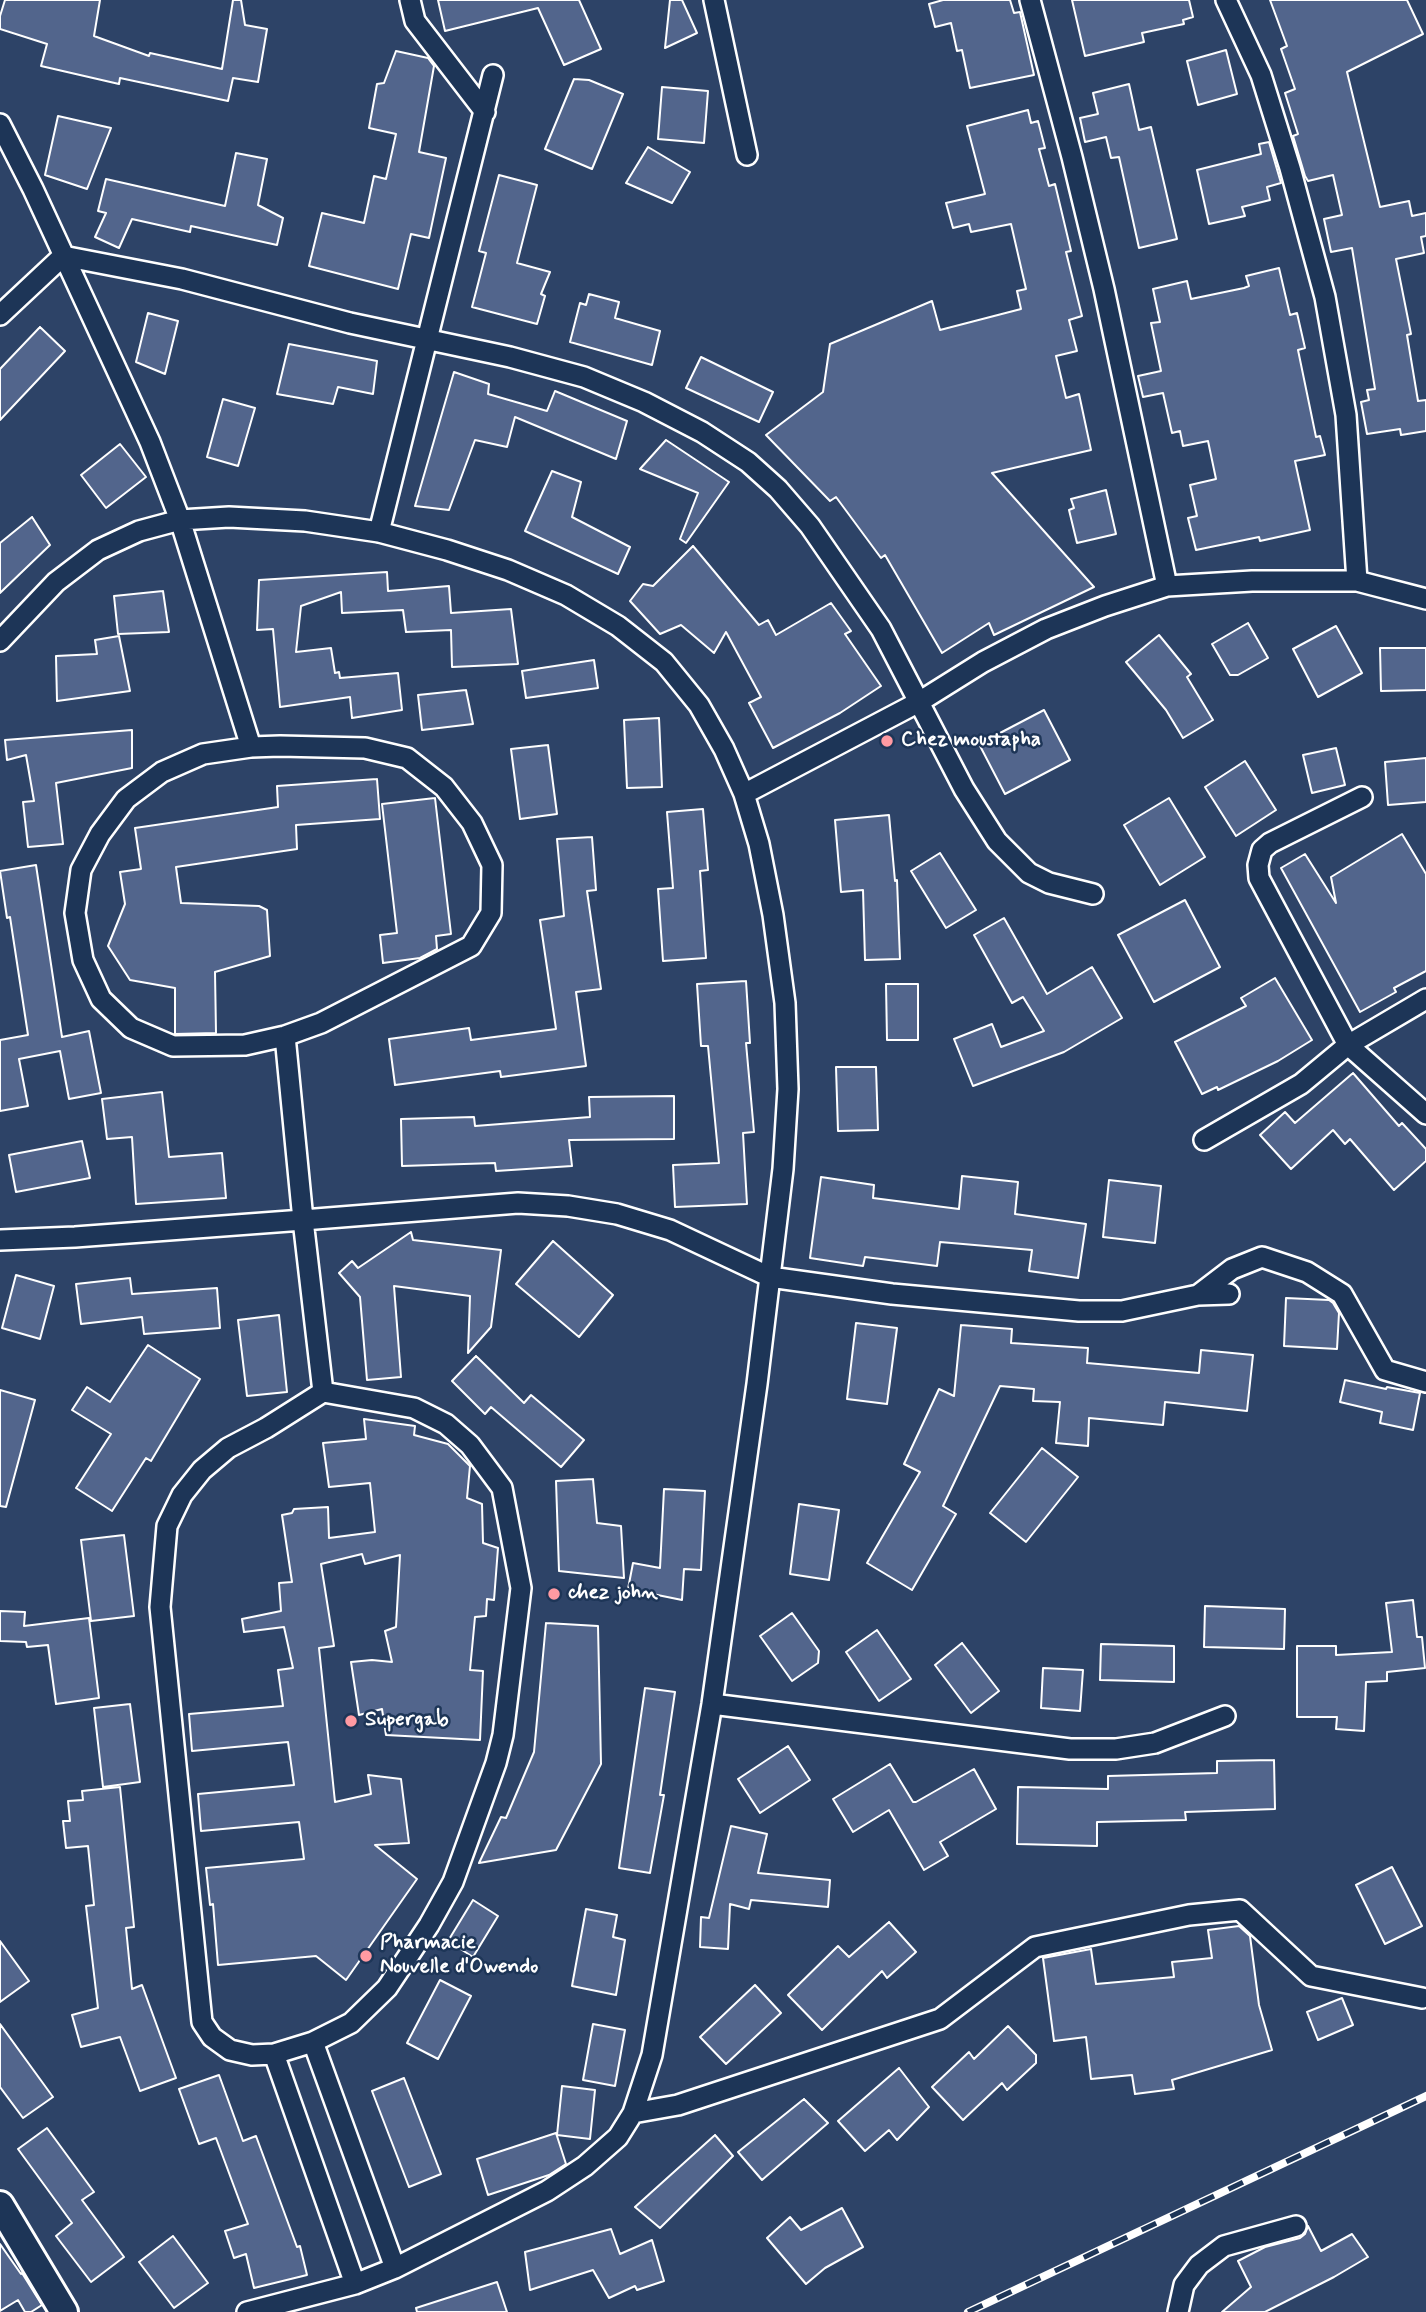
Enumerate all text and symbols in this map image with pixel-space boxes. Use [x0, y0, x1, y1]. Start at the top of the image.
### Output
place label: Chez moustapha [901, 728, 1041, 754]
marker: Chez moustapha [879, 733, 895, 749]
place label: chez john [568, 1581, 658, 1607]
marker: chez john [546, 1586, 562, 1602]
place label: Supergab [365, 1708, 449, 1734]
marker: Supergab [343, 1713, 359, 1729]
place label: Pharmacie Nouvelle d'Owendo [380, 1931, 538, 1981]
marker: Pharmacie Nouvelle d'Owendo [358, 1948, 374, 1964]

